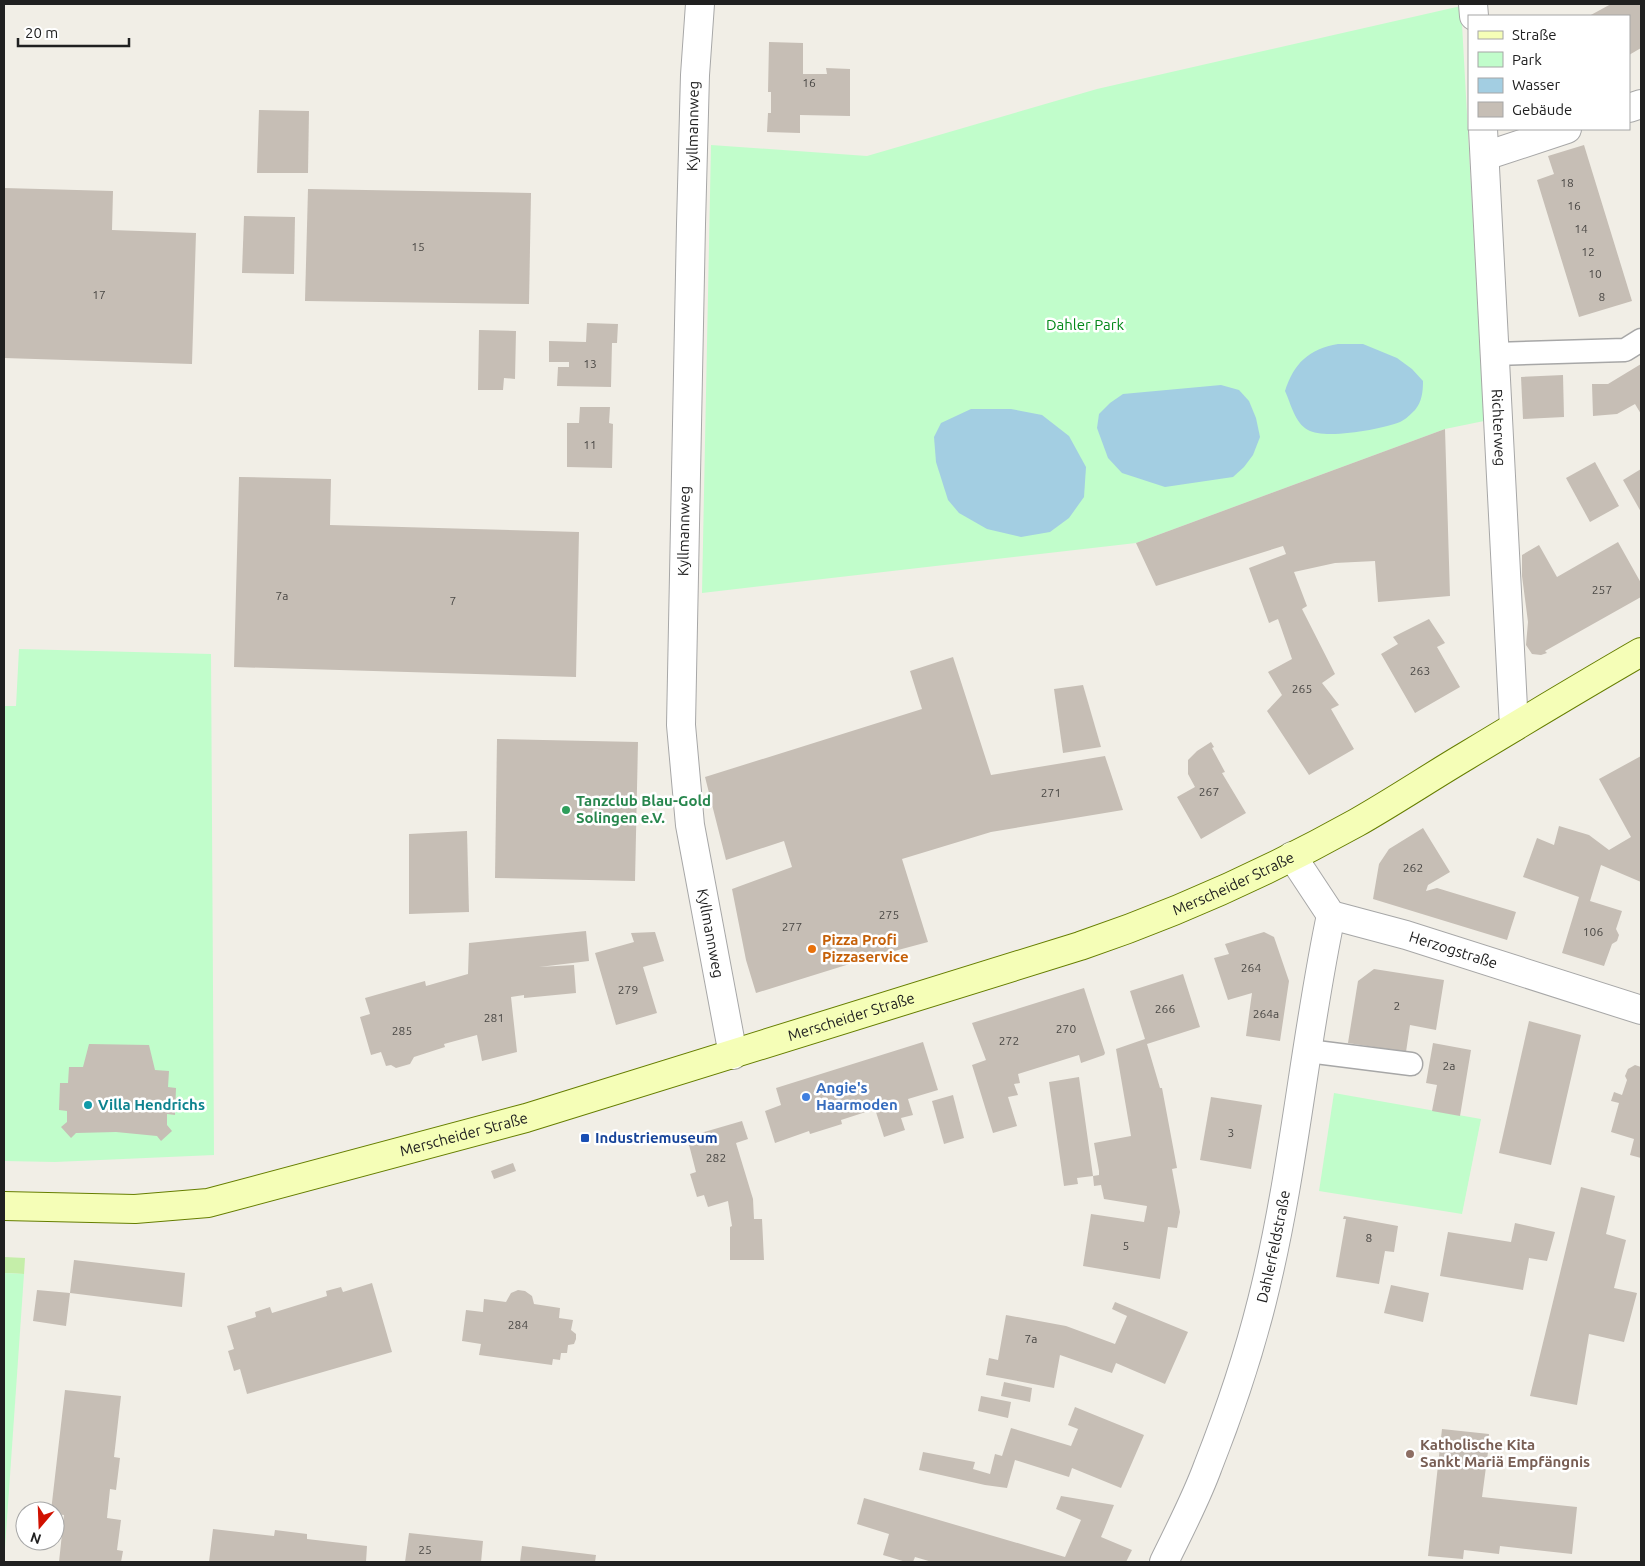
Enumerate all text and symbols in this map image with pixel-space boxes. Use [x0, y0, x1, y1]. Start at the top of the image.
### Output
scale bar [18, 15, 129, 47]
legend [1468, 15, 1630, 130]
text: 20 m [25, 24, 58, 41]
text: Straße [1512, 26, 1556, 43]
text: Park [1512, 51, 1542, 68]
house number: 16 [802, 76, 816, 89]
text: Wasser [1512, 76, 1561, 93]
street label: Kyllmannweg [683, 81, 702, 171]
text: Gebäude [1512, 101, 1572, 118]
house number: 18 [1560, 176, 1574, 189]
house number: 16 [1567, 199, 1581, 212]
house number: 14 [1574, 222, 1588, 235]
house number: 15 [411, 240, 425, 253]
house number: 12 [1581, 245, 1595, 258]
house number: 10 [1588, 267, 1602, 280]
house number: 17 [92, 288, 106, 301]
house number: 8 [1599, 290, 1606, 303]
park label: Dahler Park [1046, 316, 1124, 333]
house number: 13 [583, 357, 597, 370]
street label: Richterweg [1488, 389, 1509, 467]
house number: 11 [583, 438, 597, 451]
street label: Kyllmannweg [674, 486, 693, 576]
house number: 257 [1592, 583, 1612, 596]
house number: 7a [276, 589, 288, 602]
house number: 7 [450, 594, 456, 607]
house number: 263 [1410, 664, 1430, 677]
house number: 265 [1292, 682, 1312, 695]
house number: 267 [1199, 785, 1219, 798]
house number: 271 [1041, 786, 1061, 799]
place label: Tanzclub Blau-Gold Solingen e.V. [576, 792, 711, 826]
marker: Tanzclub Blau-Gold Solingen e.V. [560, 804, 572, 816]
street label: Merscheider Straße [1170, 848, 1297, 919]
house number: 262 [1403, 861, 1423, 874]
street label: Kyllmannweg [694, 887, 727, 979]
house number: 275 [879, 908, 899, 921]
house number: 277 [782, 920, 802, 933]
house number: 106 [1583, 925, 1603, 938]
street label: Herzogstraße [1407, 928, 1500, 972]
place label: Pizza Profi Pizzaservice [822, 931, 909, 965]
marker: Pizza Profi Pizzaservice [806, 943, 818, 955]
house number: 264 [1241, 961, 1261, 974]
house number: 279 [618, 983, 638, 996]
street label: Merscheider Straße [786, 989, 917, 1044]
house number: 2 [1394, 999, 1400, 1012]
house number: 266 [1155, 1002, 1175, 1015]
house number: 264a [1253, 1007, 1279, 1020]
house number: 281 [484, 1011, 504, 1024]
house number: 270 [1056, 1022, 1076, 1035]
house number: 285 [392, 1024, 412, 1037]
house number: 272 [999, 1034, 1019, 1047]
house number: 2a [1443, 1059, 1455, 1072]
place label: Angie's Haarmoden [816, 1079, 898, 1113]
marker: Angie's Haarmoden [800, 1091, 812, 1103]
place label: Villa Hendrichs [98, 1096, 205, 1113]
marker: Villa Hendrichs [82, 1099, 94, 1111]
street label: Merscheider Straße [398, 1109, 529, 1159]
house number: 3 [1228, 1126, 1234, 1139]
place label: Industriemuseum [595, 1129, 718, 1146]
marker: Industriemuseum [579, 1132, 591, 1144]
house number: 282 [706, 1151, 726, 1164]
street label: Dahlerfeldstraße [1253, 1189, 1293, 1305]
house number: 8 [1366, 1231, 1373, 1244]
house number: 5 [1123, 1239, 1129, 1252]
house number: 284 [508, 1318, 528, 1331]
house number: 7a [1025, 1332, 1037, 1345]
place label: Katholische Kita Sankt Mariä Empfängnis [1420, 1436, 1590, 1470]
marker: Katholische Kita Sankt Mariä Empfängnis [1404, 1448, 1416, 1460]
north arrow [15, 1501, 65, 1551]
text: N [28, 1529, 43, 1548]
house number: 25 [418, 1543, 432, 1556]

